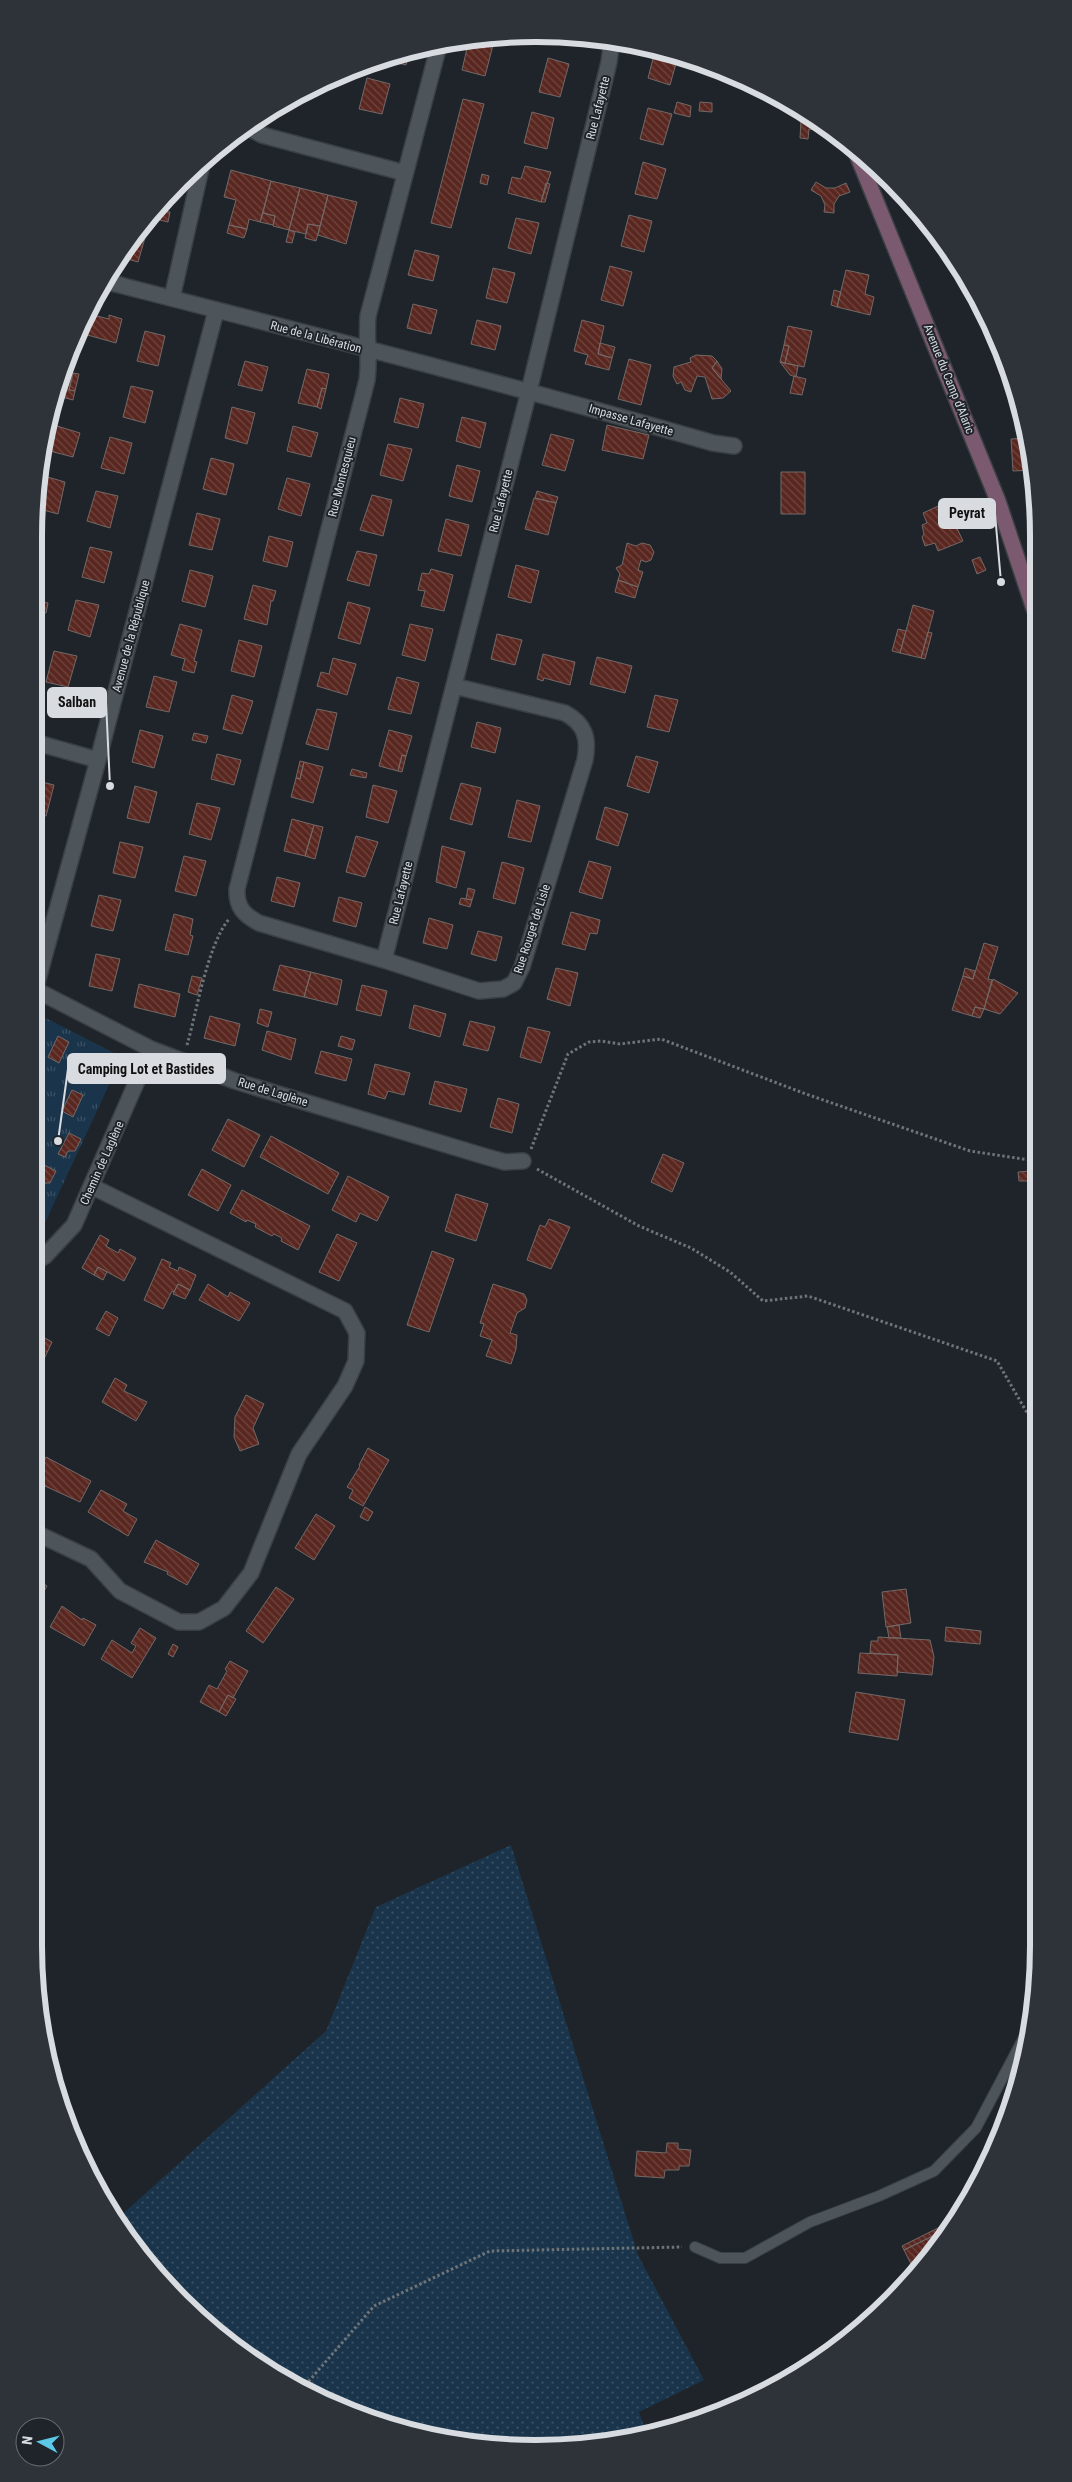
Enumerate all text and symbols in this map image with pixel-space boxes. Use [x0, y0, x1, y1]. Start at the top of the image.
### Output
street label: Rue Lafayette [583, 75, 613, 141]
street label: Rue de la Libération [269, 318, 363, 356]
street label: Avenue du Camp d'Alaric [921, 322, 978, 436]
street label: Impasse Lafayette [587, 401, 675, 439]
street label: Rue Montesquieu [325, 435, 359, 519]
street label: Rue Lafayette [486, 468, 516, 534]
callout: Peyrat [939, 499, 995, 528]
text: Peyrat [949, 505, 985, 521]
street label: Avenue de la République [109, 578, 153, 694]
callout: Salban [48, 688, 106, 717]
text: Salban [58, 694, 96, 710]
street label: Rue Lafayette [386, 860, 416, 926]
street label: Rue Rouget de Lisle [511, 882, 553, 975]
callout: Camping Lot et Bastides [68, 1054, 225, 1083]
text: Camping Lot et Bastides [78, 1061, 214, 1077]
street label: Rue de Laglène [236, 1075, 310, 1109]
street label: Chemin de Laglène [77, 1119, 127, 1207]
north arrow [15, 2417, 65, 2467]
text: N [19, 2435, 36, 2446]

